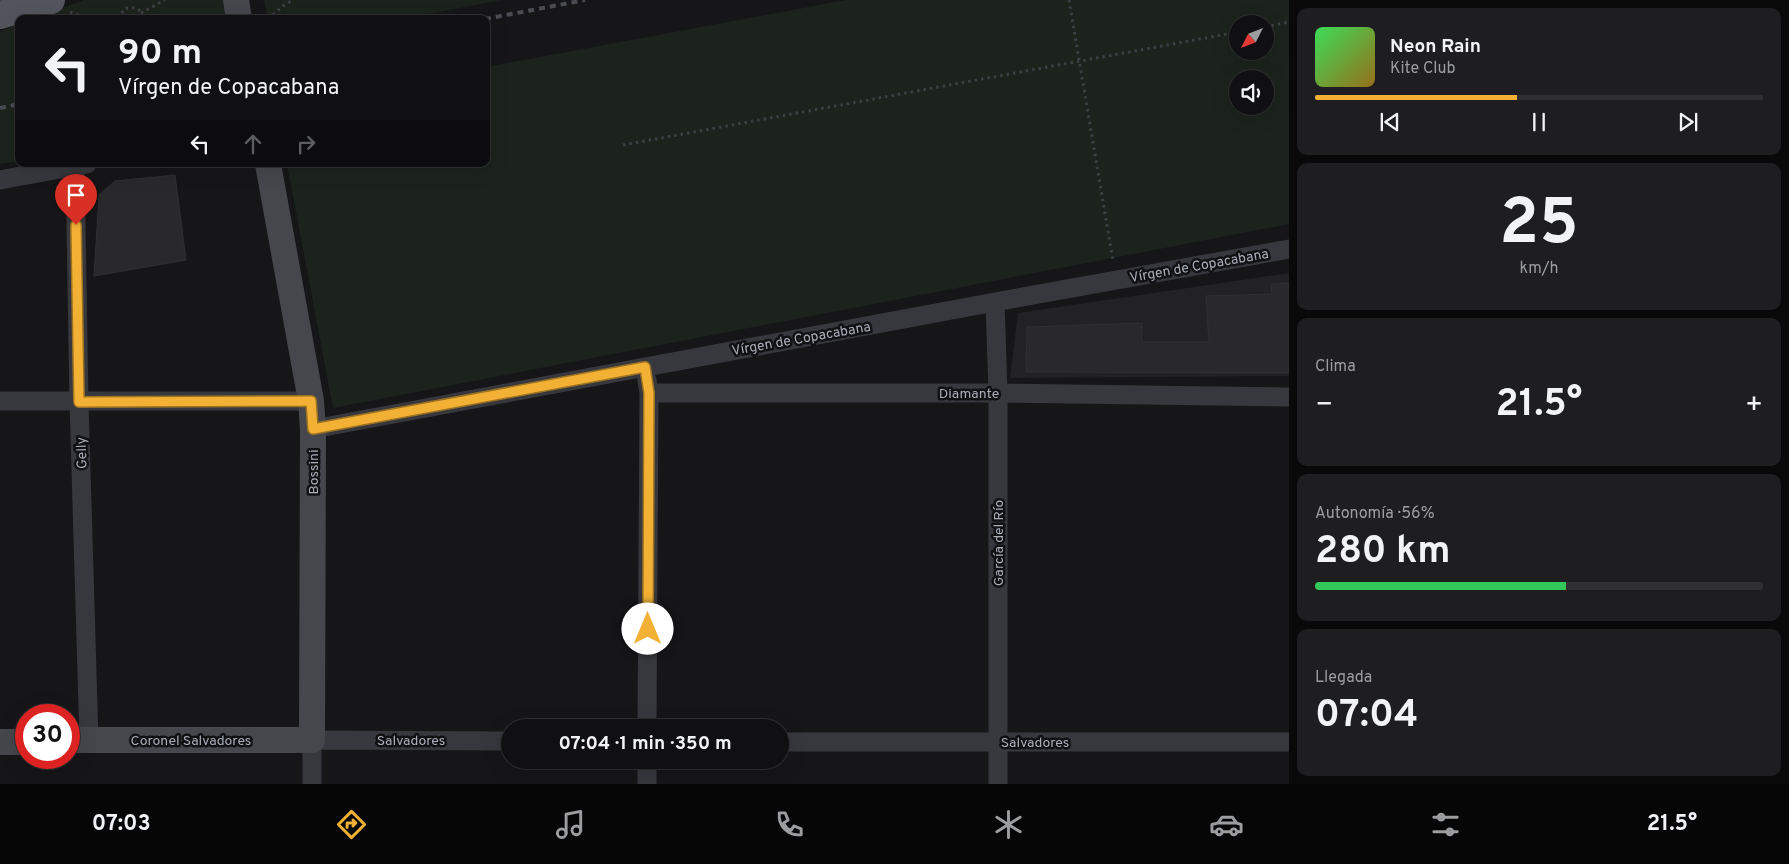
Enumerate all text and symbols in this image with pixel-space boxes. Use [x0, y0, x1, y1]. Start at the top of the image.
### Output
north arrow [1229, 15, 1274, 60]
map controls [1229, 15, 1274, 115]
text: 90 m [118, 32, 202, 76]
icon: left [35, 35, 100, 100]
text: Neon Rain [1390, 35, 1481, 59]
text: Kite Club [1390, 59, 1455, 79]
button: sound [1229, 70, 1274, 115]
text: Vírgen de Copacabana [118, 75, 339, 102]
icon: previous [1376, 108, 1404, 136]
icon: pause [1525, 108, 1553, 136]
icon: next [1674, 108, 1702, 136]
icon: left [186, 130, 214, 158]
icon: ahead [239, 130, 267, 158]
icon: right [292, 130, 320, 158]
pin [55, 174, 97, 225]
icon: arrive [62, 181, 90, 209]
text: 25 [1499, 185, 1579, 267]
street label: Vírgen de Copacabana [1128, 246, 1270, 287]
text: km/h [1520, 259, 1558, 279]
street label: Vírgen de Copacabana [730, 319, 872, 360]
text: Clima [1315, 357, 1356, 377]
text: 21.5° [1496, 381, 1582, 430]
street label: Diamante [939, 386, 999, 403]
text: − [1315, 388, 1333, 424]
text: + [1745, 388, 1763, 424]
street label: Gelly [73, 437, 92, 469]
street label: Bossini [306, 449, 323, 495]
street label: García del Río [991, 500, 1008, 586]
text: Autonomía · 56% [1315, 504, 1435, 524]
text: 280 km [1315, 528, 1451, 577]
position arrow [621, 602, 673, 654]
text: Llegada [1315, 668, 1372, 688]
text: 07:04 [1315, 692, 1418, 741]
speed limit sign: 30 [15, 704, 80, 769]
text: 07:04 · 1 min · 350 m [558, 732, 732, 756]
street label: Coronel Salvadores [131, 733, 251, 750]
street label: Salvadores [377, 733, 445, 750]
street label: Salvadores [1001, 735, 1069, 752]
icon: directions [334, 807, 369, 842]
icon: music [553, 807, 588, 842]
icon: phone [772, 807, 807, 842]
icon: climate [991, 807, 1026, 842]
icon: car [1209, 807, 1244, 842]
icon: filters [1428, 807, 1463, 842]
text: 07:03 [92, 811, 151, 838]
text: 21.5° [1647, 811, 1697, 838]

